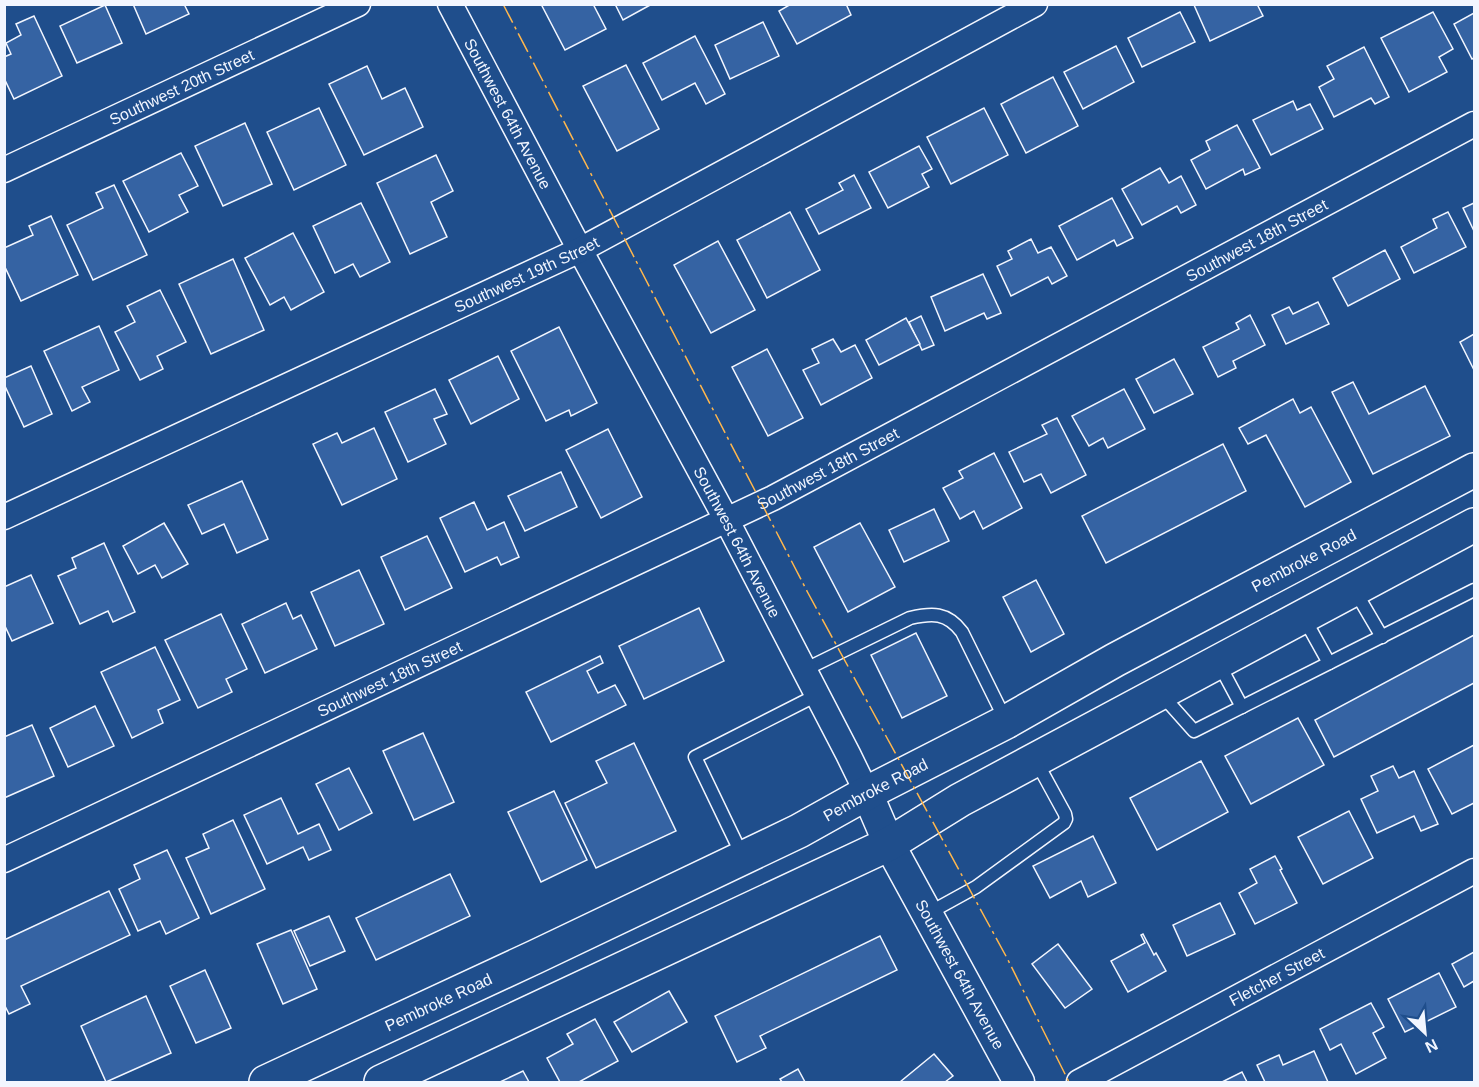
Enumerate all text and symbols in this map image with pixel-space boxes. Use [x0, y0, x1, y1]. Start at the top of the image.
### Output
street label: Southwest 64th Avenue [461, 36, 554, 192]
street label: Southwest 20th Street [107, 46, 257, 128]
street label: Southwest 18th Street [1183, 196, 1331, 285]
street label: Southwest 19th Street [452, 233, 602, 316]
street label: Southwest 18th Street [754, 424, 902, 513]
street label: Southwest 64th Avenue [690, 464, 784, 621]
street label: Pembroke Road [1249, 526, 1359, 595]
street label: Southwest 18th Street [315, 638, 465, 720]
street label: Pembroke Road [820, 755, 931, 825]
street label: Southwest 64th Avenue [912, 897, 1007, 1052]
street label: Fletcher Street [1226, 944, 1328, 1009]
street label: Pembroke Road [382, 970, 495, 1034]
north arrow [1395, 1003, 1455, 1063]
text: N [1422, 1036, 1440, 1056]

